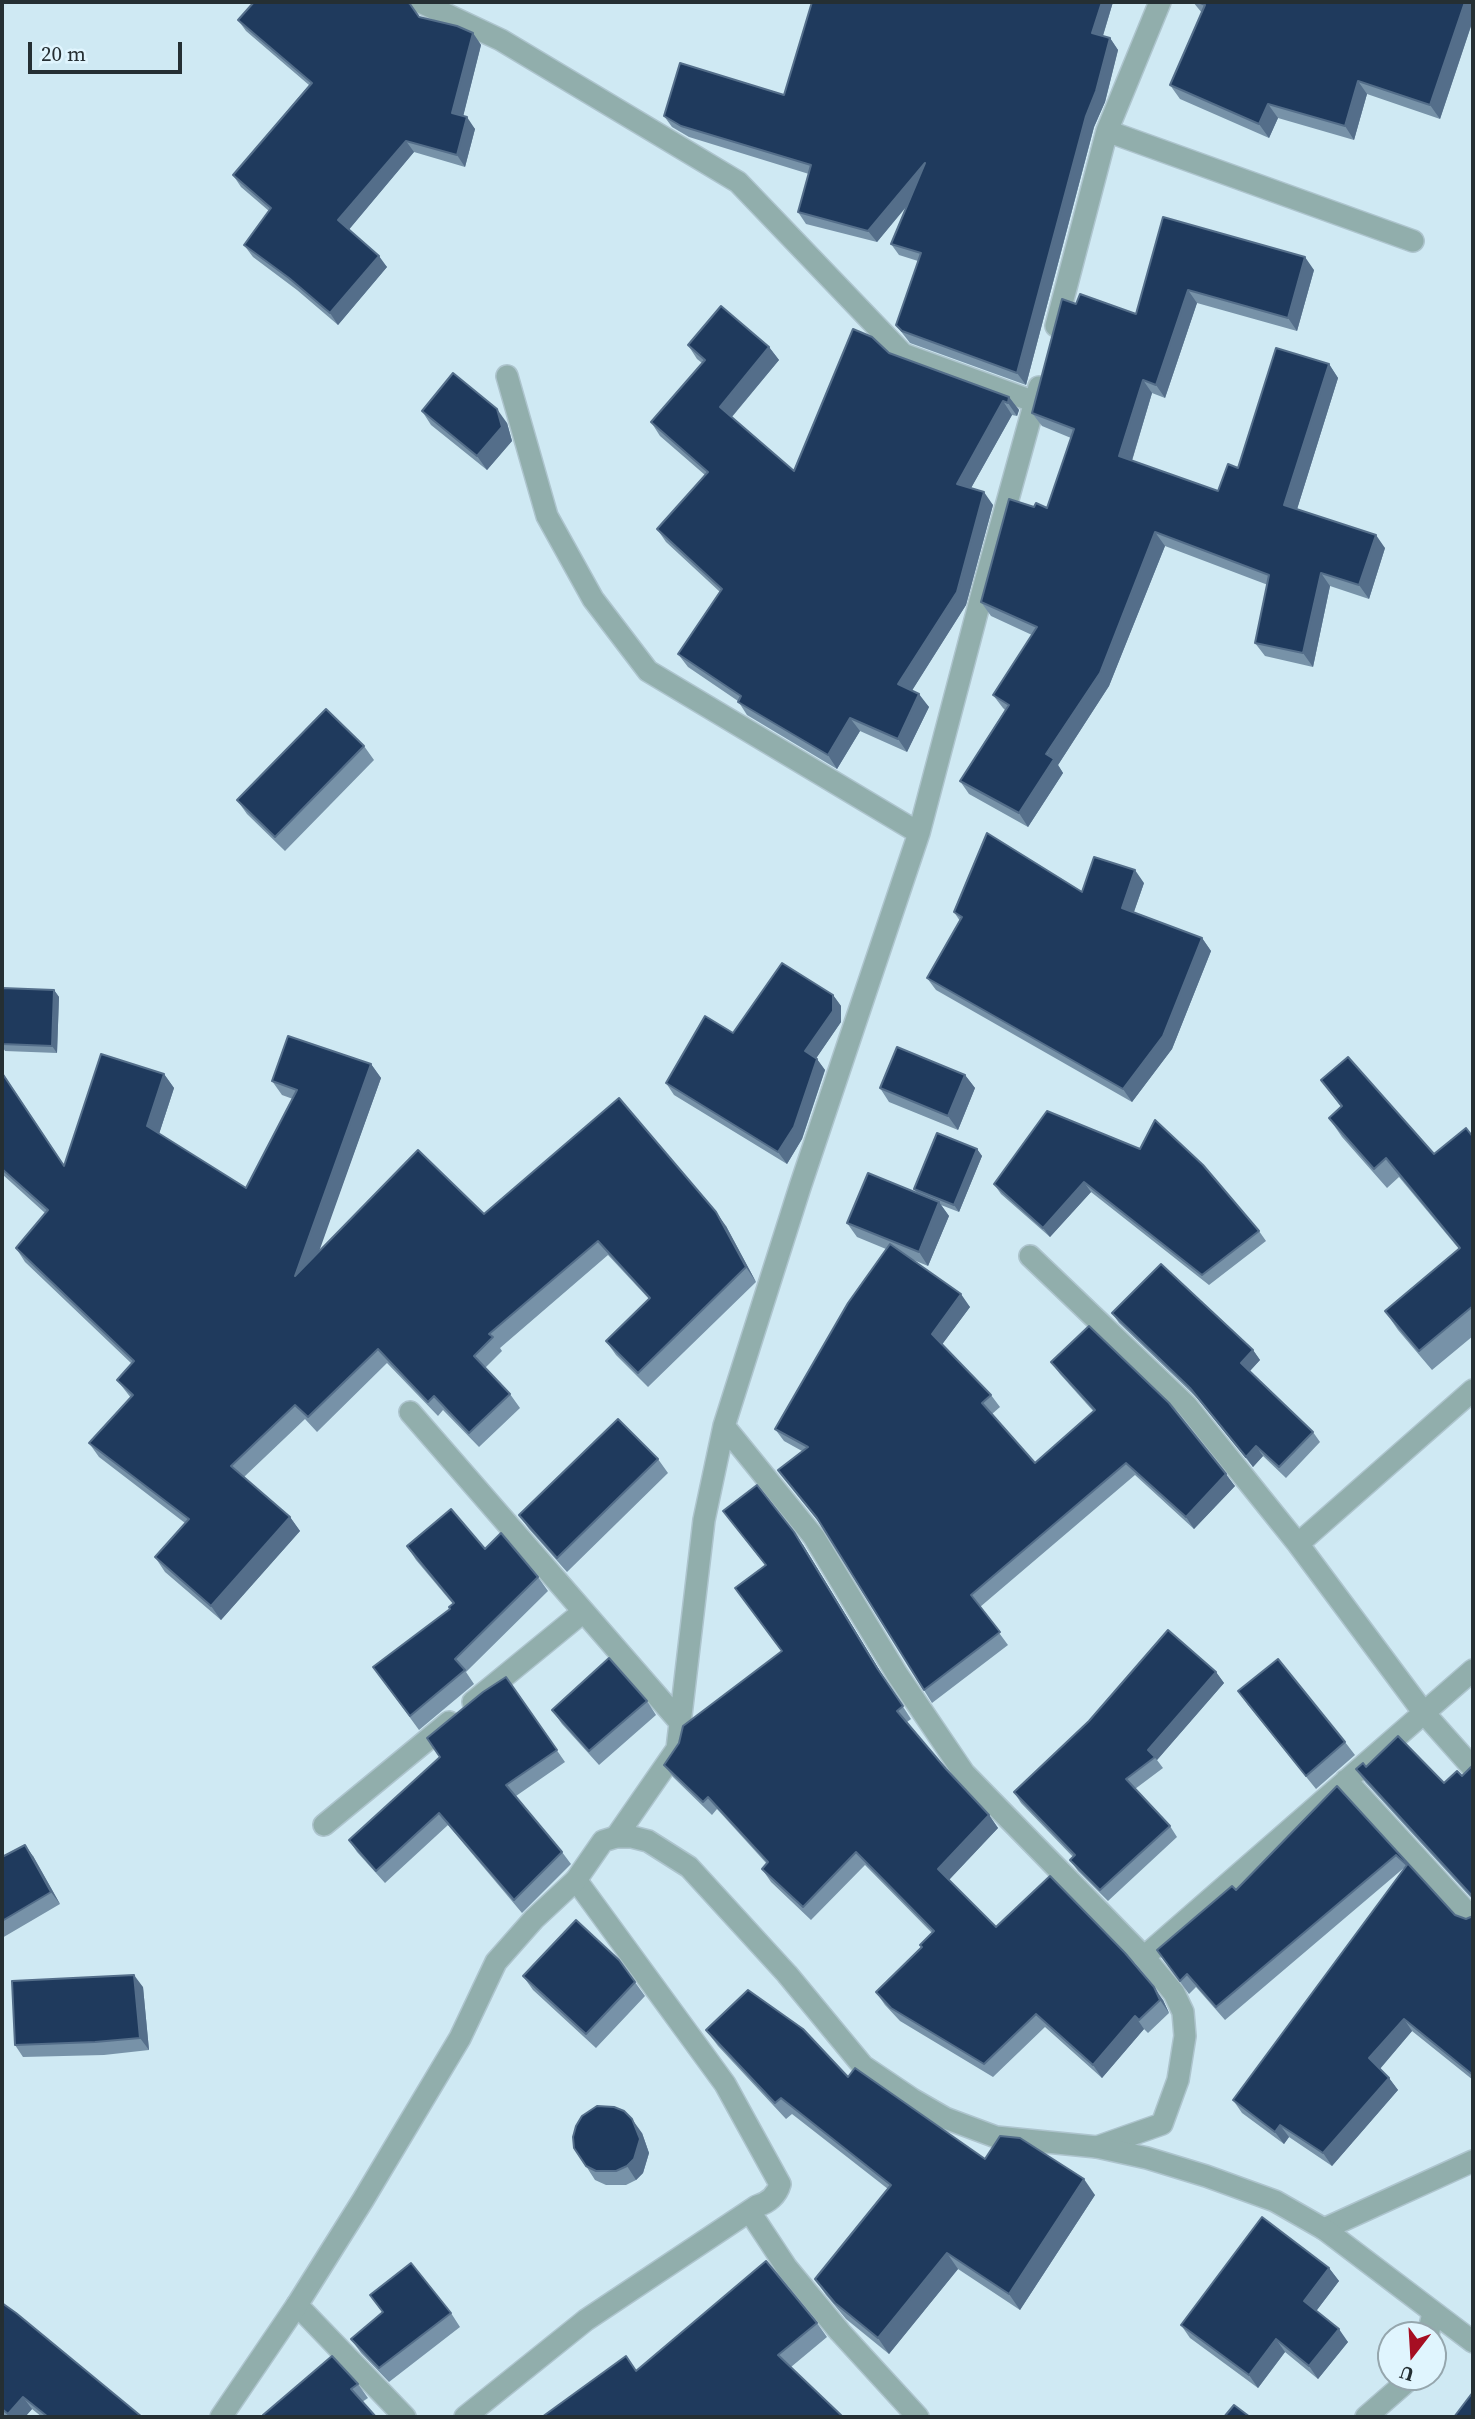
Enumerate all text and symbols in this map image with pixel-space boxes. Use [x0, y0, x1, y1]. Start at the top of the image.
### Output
scale bar [32, 28, 186, 72]
text: 20 m [41, 39, 86, 68]
north arrow [1377, 2321, 1447, 2391]
text: U [1396, 2360, 1417, 2389]

